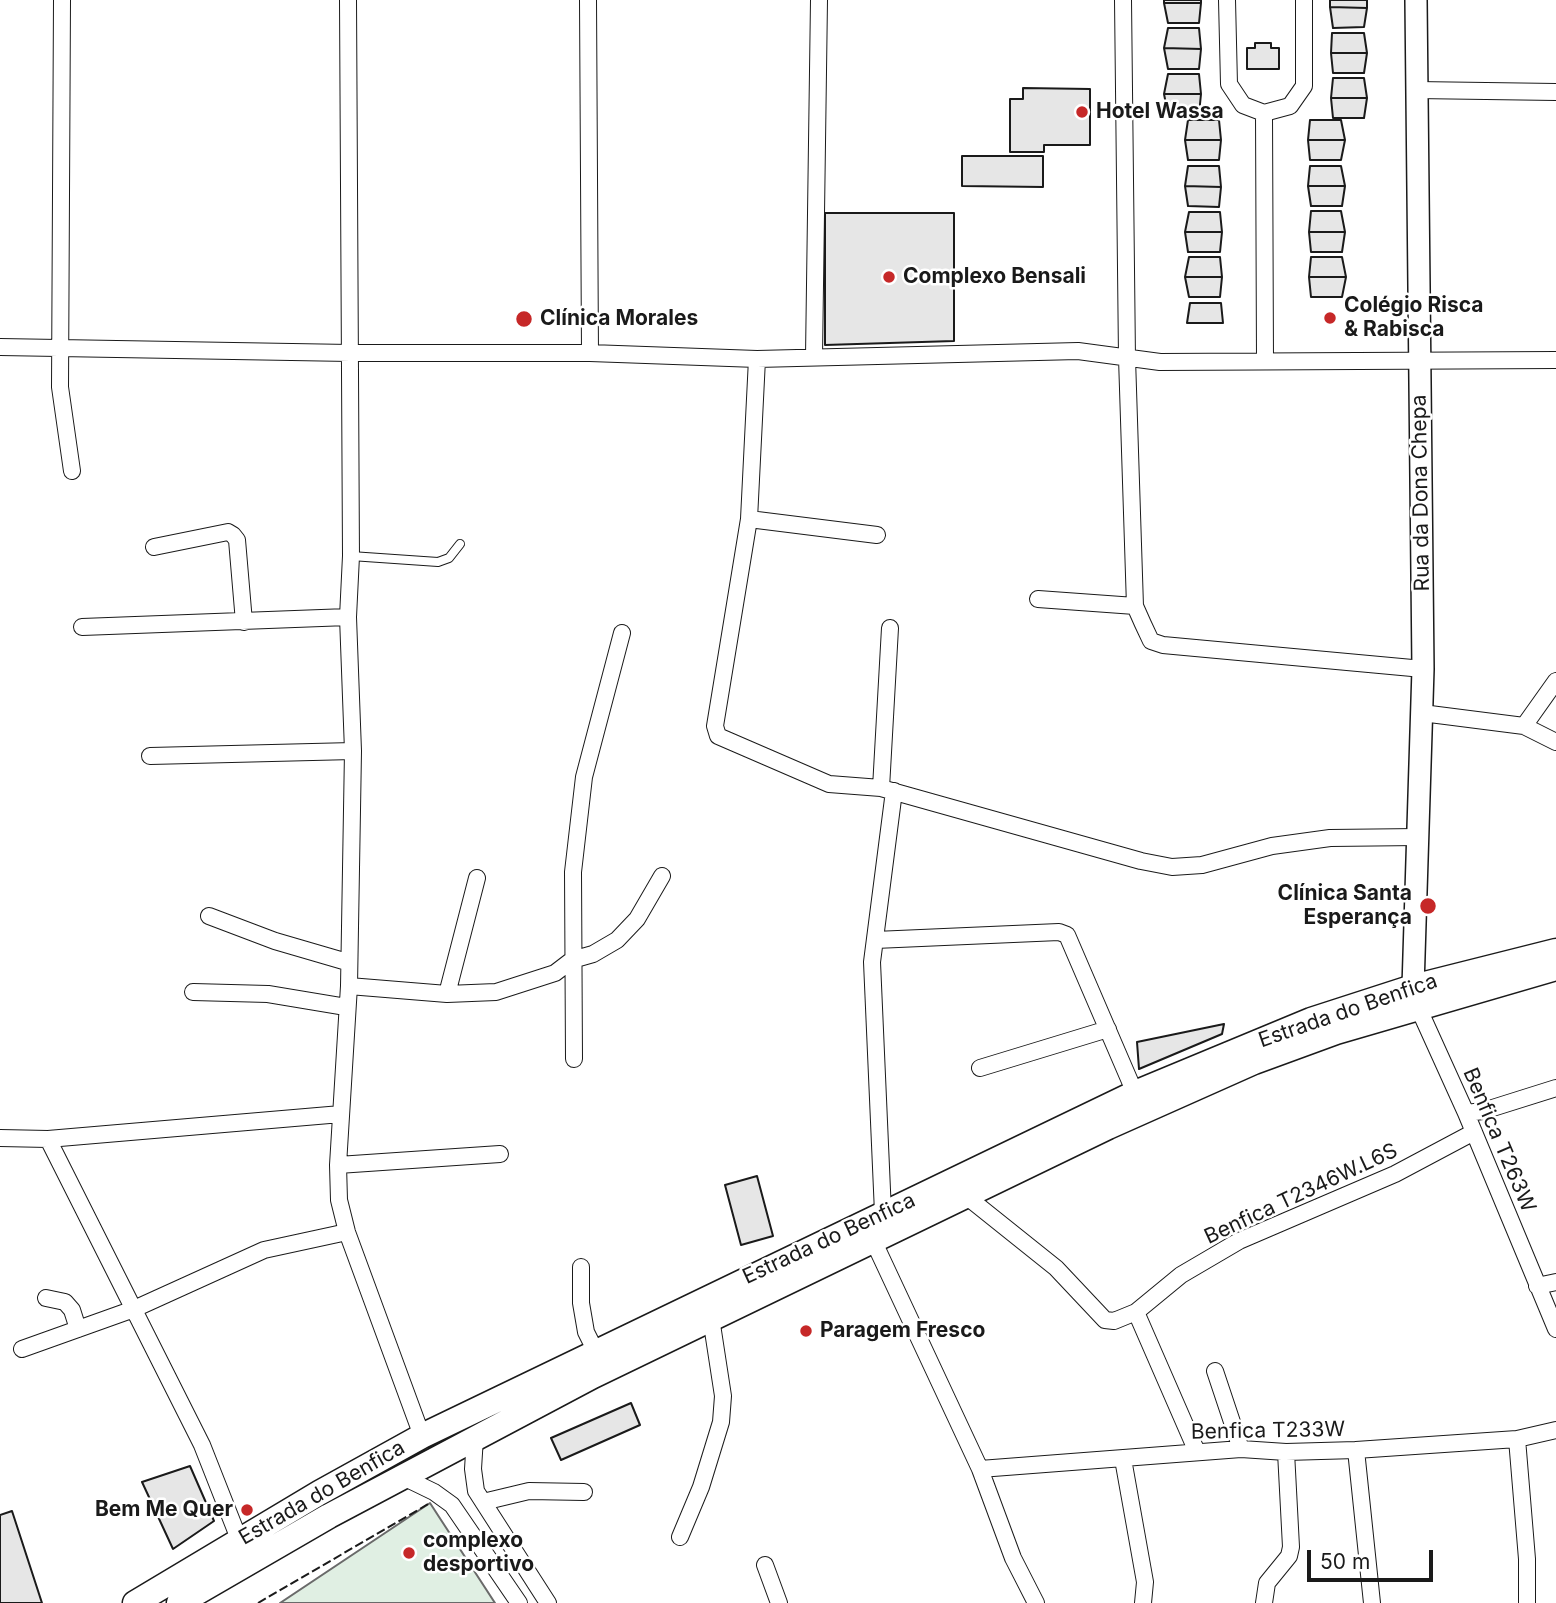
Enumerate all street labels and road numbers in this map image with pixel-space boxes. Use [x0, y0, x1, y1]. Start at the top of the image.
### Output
street label: Rua da Dona Chepa [1407, 394, 1435, 592]
street label: Estrada do Benfica [1255, 969, 1441, 1053]
street label: Benfica T263W [1457, 1064, 1541, 1216]
street label: Benfica T2346W.L6S [1200, 1138, 1402, 1250]
street label: Estrada do Benfica [739, 1188, 919, 1290]
street label: Benfica T233W [1191, 1417, 1345, 1445]
street label: Estrada do Benfica [235, 1435, 409, 1551]

